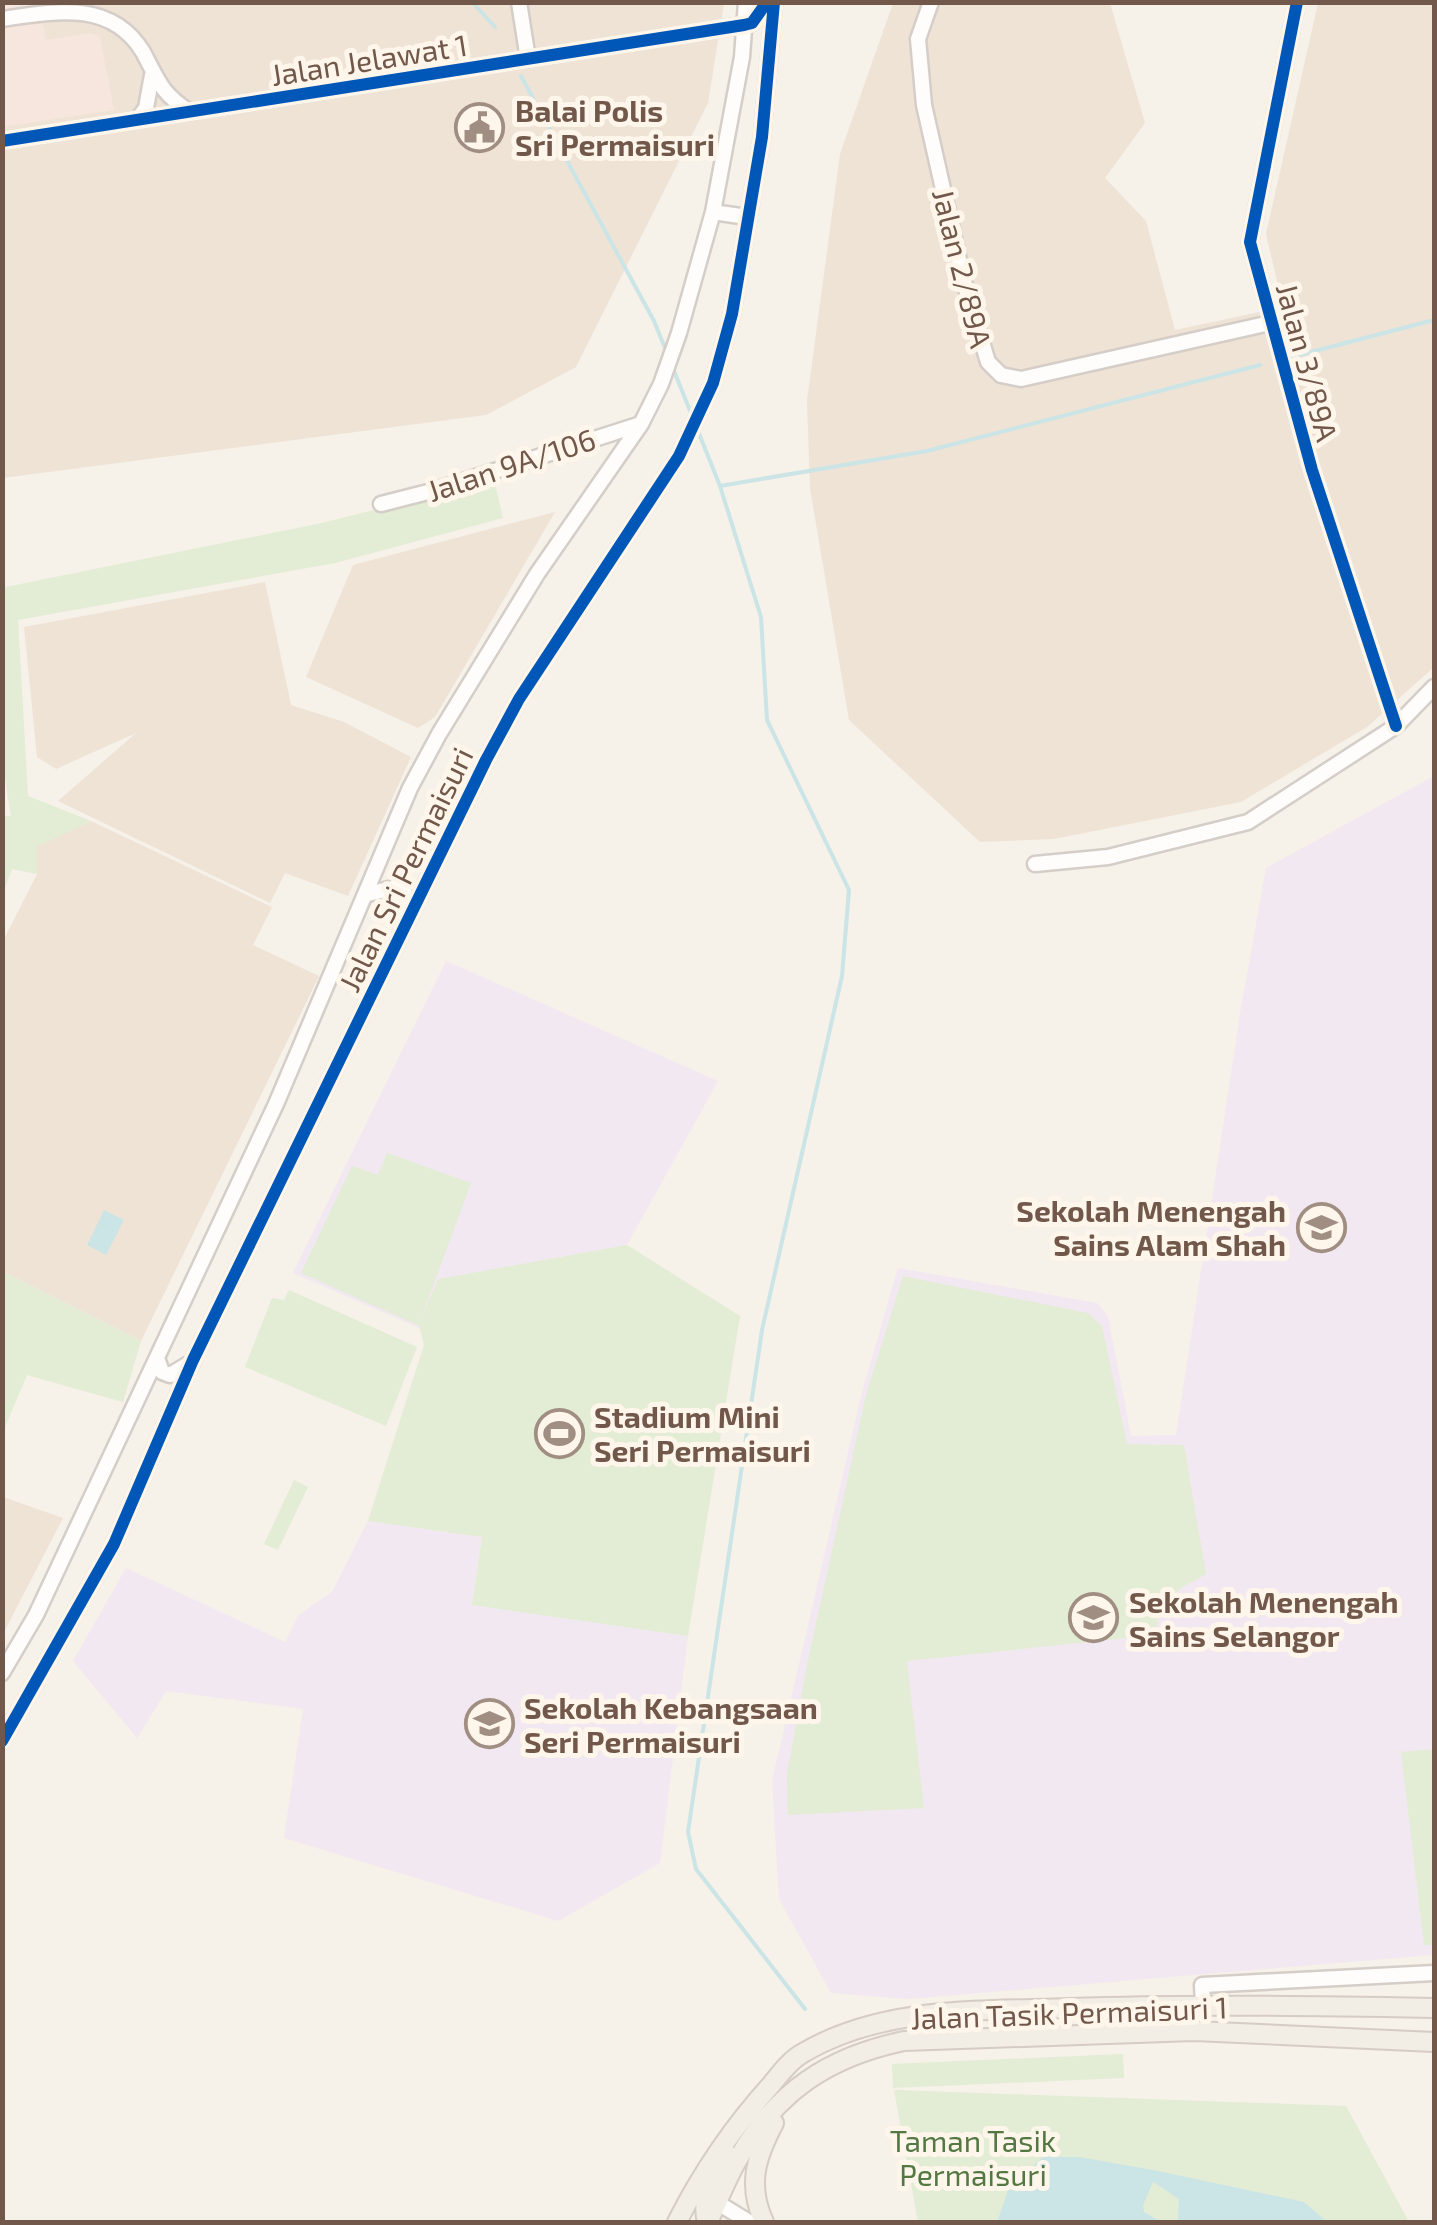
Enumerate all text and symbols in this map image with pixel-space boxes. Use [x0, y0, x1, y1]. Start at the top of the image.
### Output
street label: Jalan Jelawat 1 [268, 26, 470, 92]
place label: Balai Polis Sri Permaisuri [515, 92, 715, 162]
public building icon: Balai Polis Sri Permaisuri [454, 101, 506, 153]
street label: Jalan 2/89A [926, 185, 1000, 352]
street label: Jalan 3/89A [1270, 279, 1346, 445]
street label: Jalan 9A/106 [422, 420, 600, 508]
street label: Jalan Sri Permaisuri [330, 741, 480, 997]
place label: Sekolah Menengah Sains Alam Shah [1016, 1192, 1286, 1262]
school or university icon: Sekolah Menengah Sains Alam Shah [1295, 1201, 1347, 1253]
place label: Stadium Mini Seri Permaisuri [594, 1398, 811, 1468]
sports icon: Stadium Mini Seri Permaisuri [533, 1407, 585, 1459]
place label: Sekolah Menengah Sains Selangor [1129, 1583, 1399, 1653]
school or university icon: Sekolah Menengah Sains Selangor [1068, 1592, 1120, 1644]
place label: Sekolah Kebangsaan Seri Permaisuri [524, 1689, 818, 1759]
school or university icon: Sekolah Kebangsaan Seri Permaisuri [463, 1698, 515, 1750]
street label: Jalan Tasik Permaisuri 1 [910, 1988, 1228, 2036]
park label: Taman Tasik Permaisuri [890, 2122, 1056, 2192]

